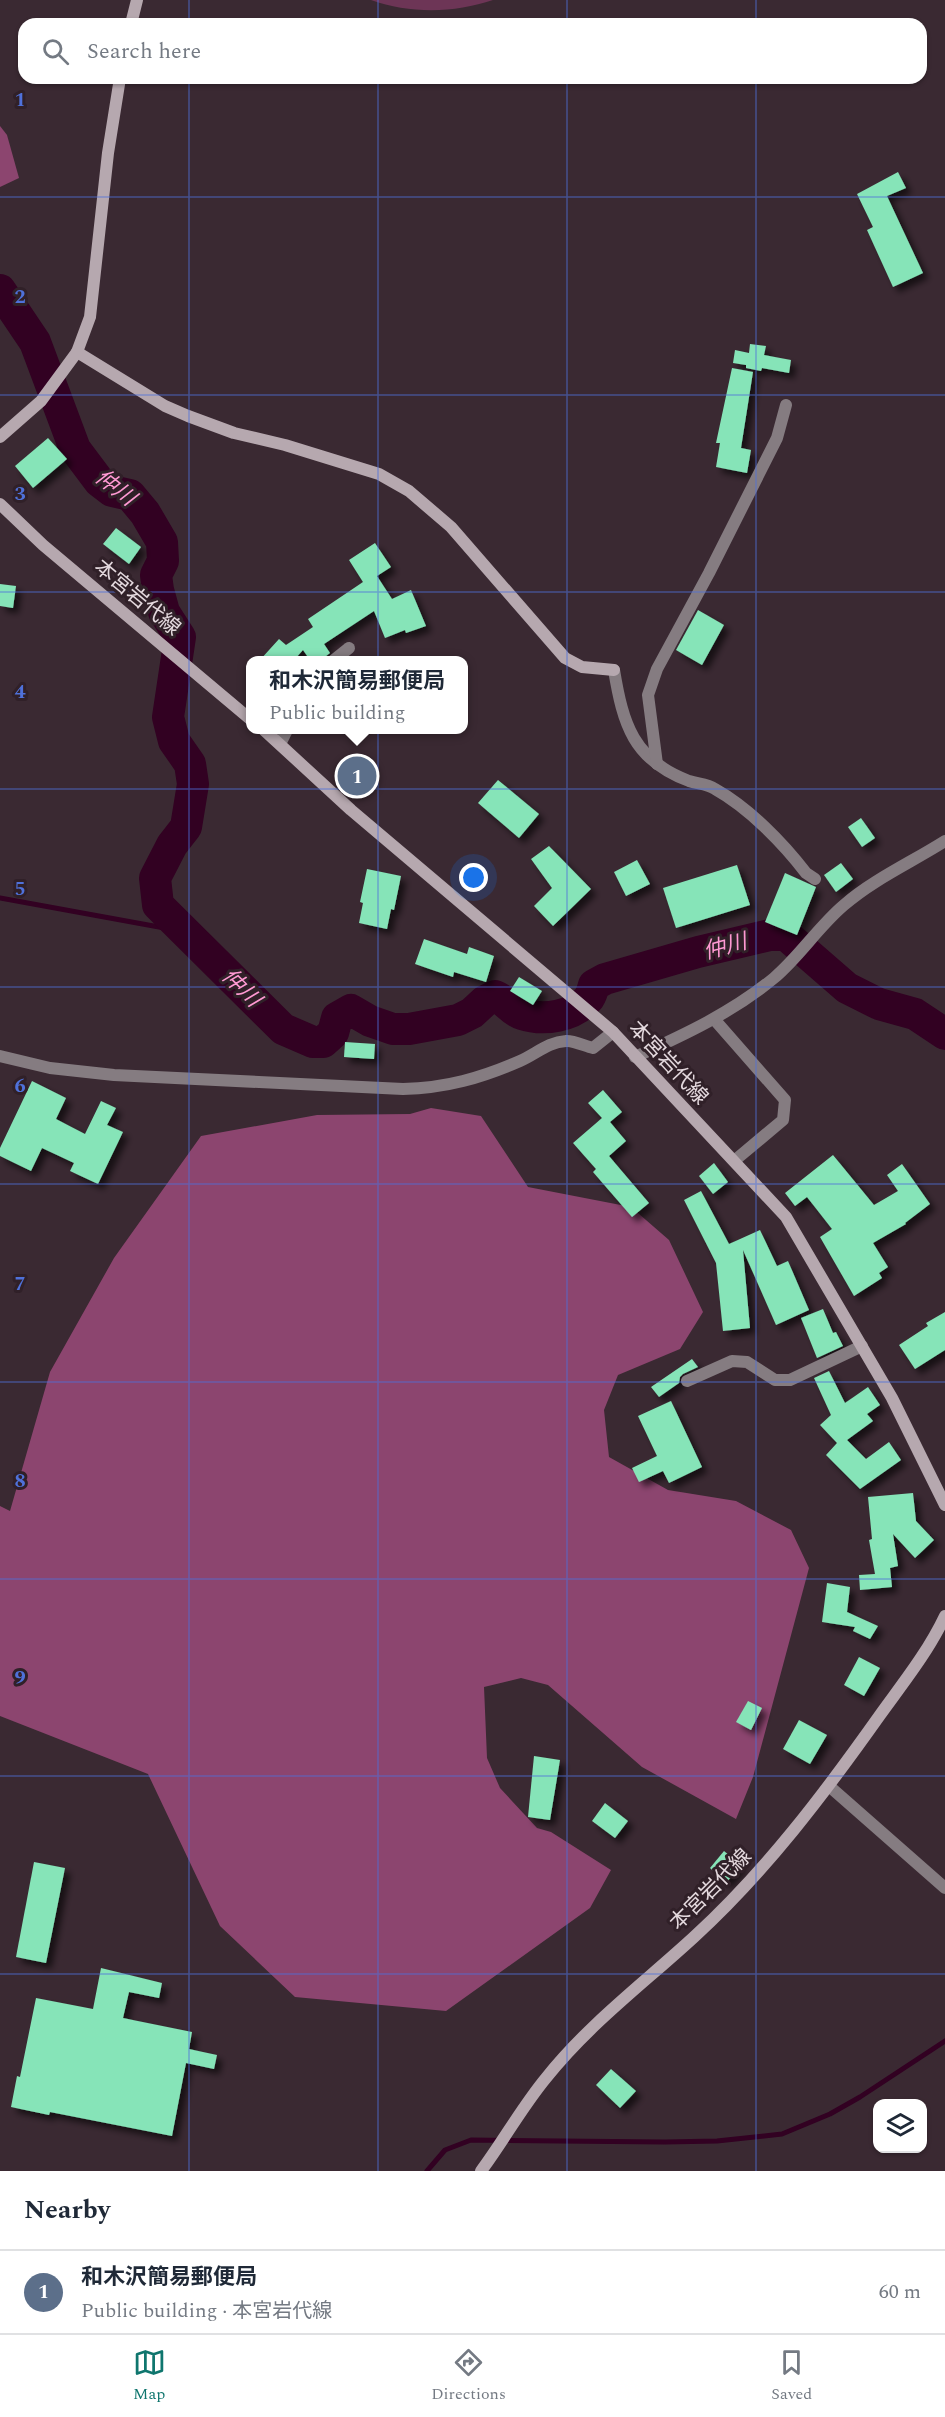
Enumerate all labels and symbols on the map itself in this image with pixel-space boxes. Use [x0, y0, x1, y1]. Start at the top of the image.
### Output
text: 1 [14, 85, 26, 115]
text: 2 [14, 282, 26, 312]
water label: 仲川 [87, 461, 144, 516]
text: 3 [14, 479, 26, 509]
street label: 本宮岩代線 [86, 552, 188, 644]
text: 4 [14, 677, 26, 707]
pin: 1 [338, 754, 376, 798]
your location [459, 863, 488, 892]
text: 5 [14, 874, 26, 904]
water label: 仲川 [699, 925, 752, 969]
water label: 仲川 [214, 961, 270, 1017]
street label: 本宮岩代線 [620, 1014, 716, 1112]
text: 6 [14, 1071, 26, 1101]
text: 7 [14, 1269, 26, 1299]
text: 8 [14, 1466, 26, 1496]
text: 9 [14, 1663, 26, 1693]
street label: 本宮岩代線 [663, 1842, 759, 1938]

